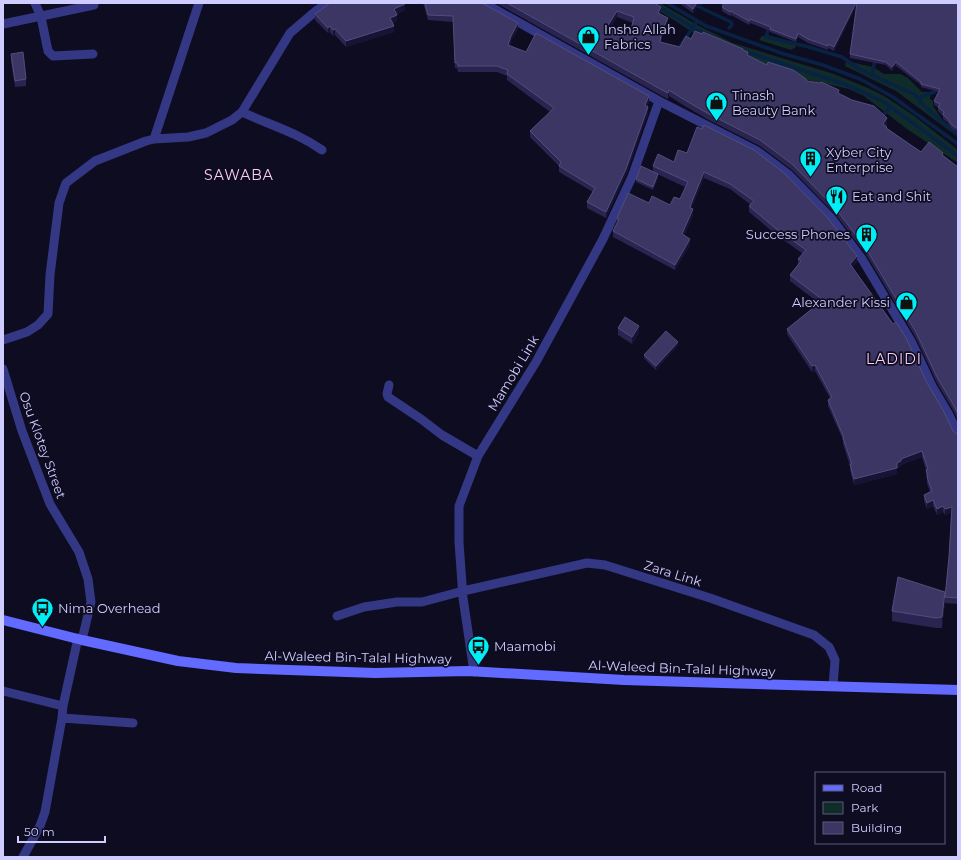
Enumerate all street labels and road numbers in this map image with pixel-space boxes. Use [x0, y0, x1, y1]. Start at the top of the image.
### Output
street label: Mamobi Link [484, 332, 542, 414]
street label: Osu Klotey Street [16, 389, 70, 501]
street label: Zara Link [642, 557, 704, 589]
street label: Al-Waleed Bin-Talal Highway [264, 647, 453, 667]
street label: Al-Waleed Bin-Talal Highway [588, 657, 777, 679]

